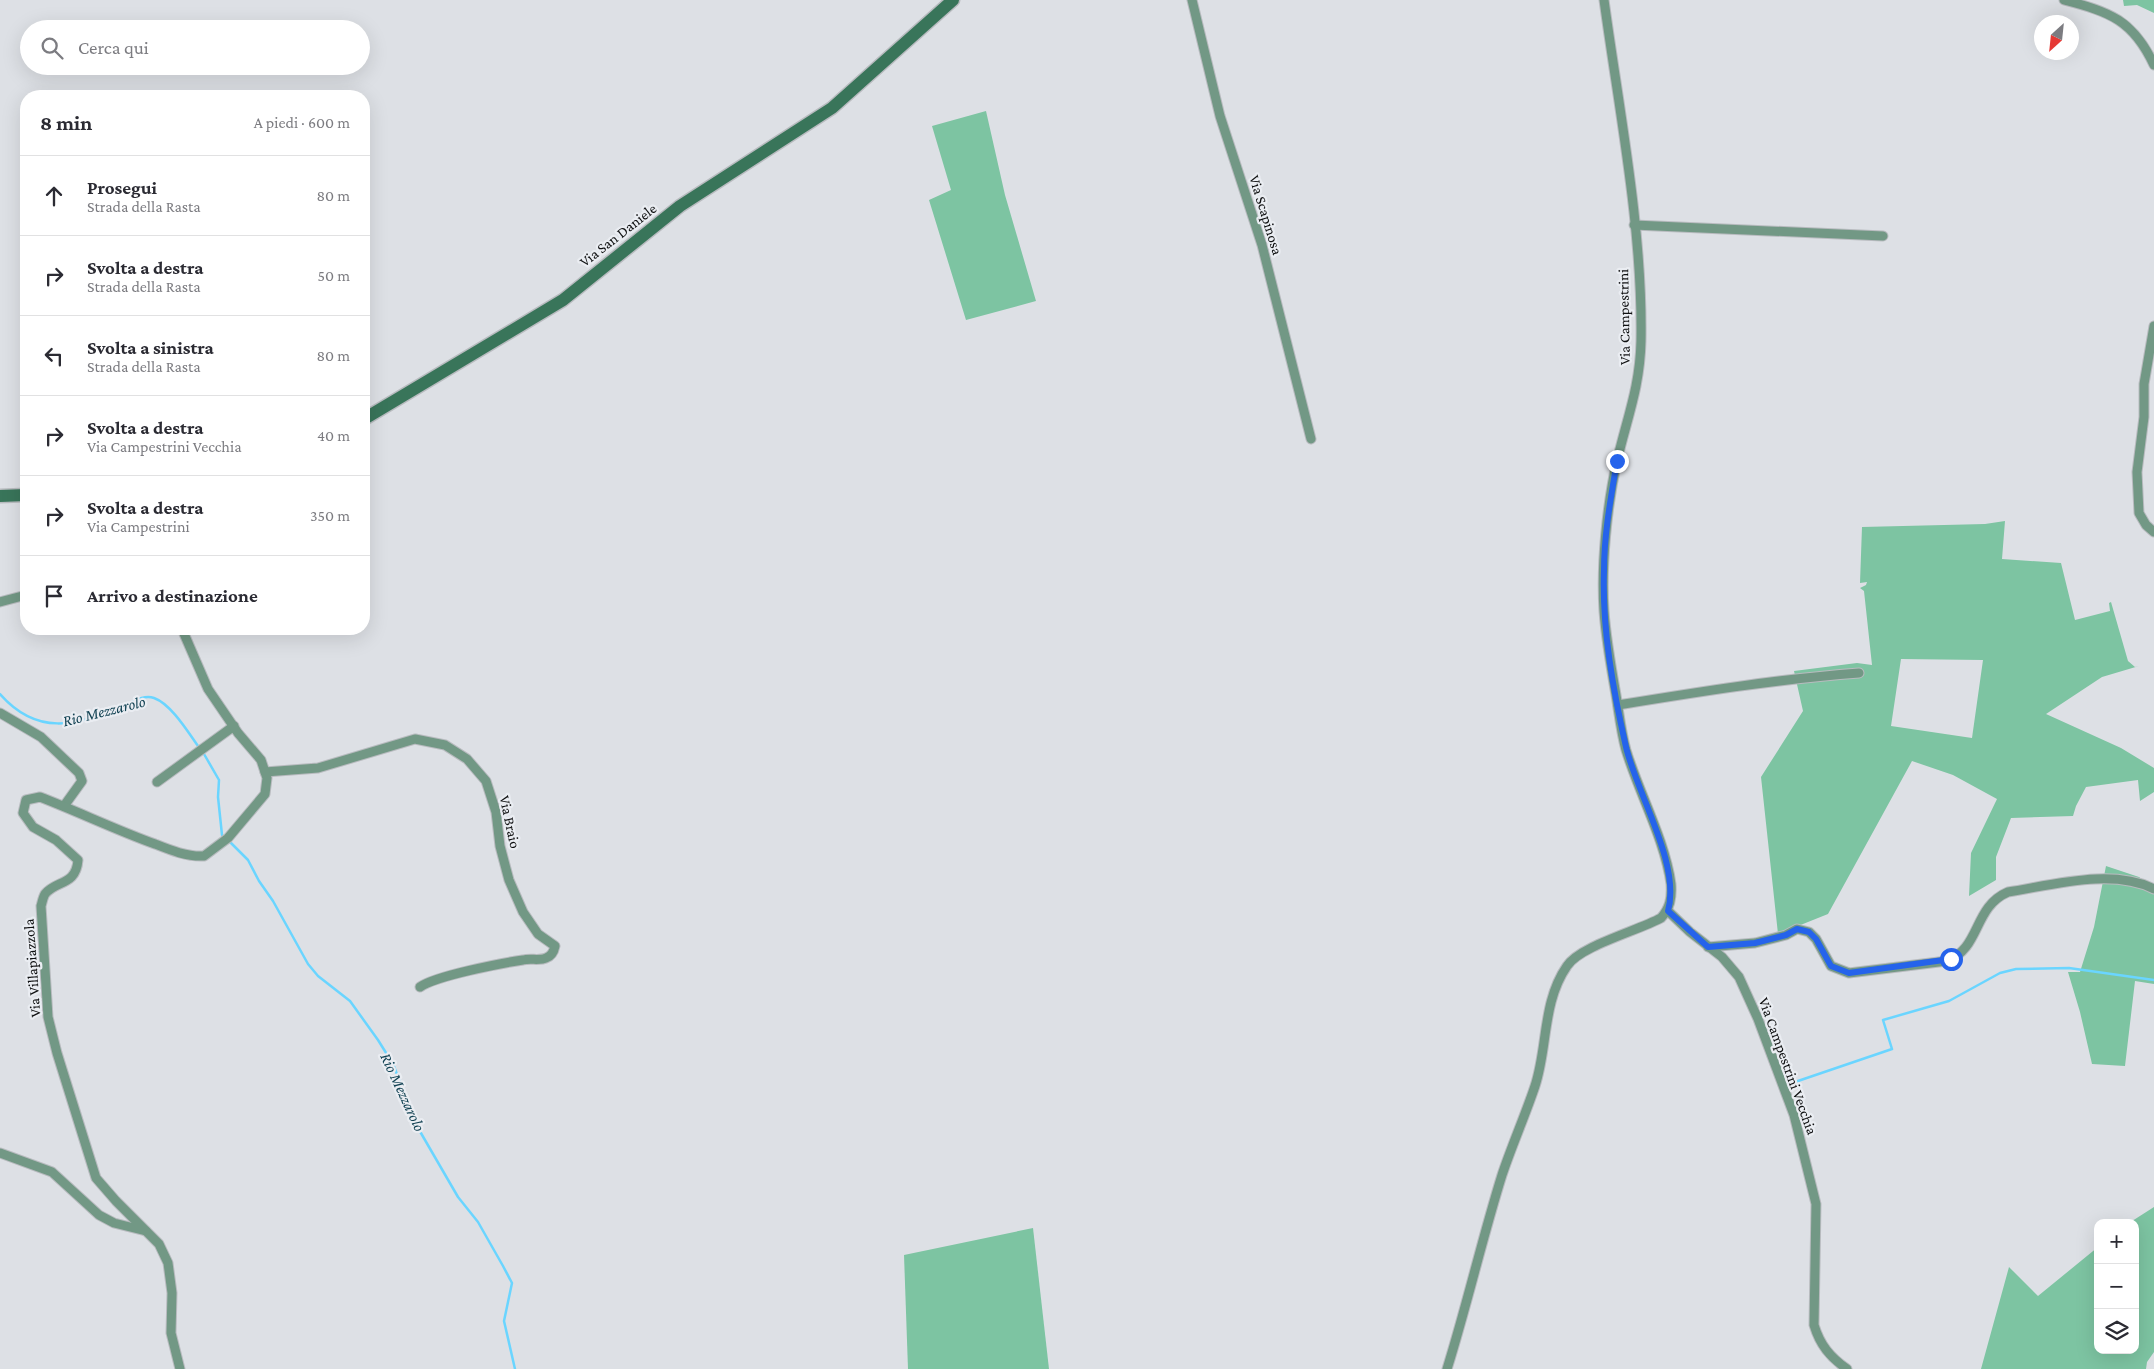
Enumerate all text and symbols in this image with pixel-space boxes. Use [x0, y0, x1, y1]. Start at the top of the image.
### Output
north arrow [2034, 15, 2079, 60]
search box [20, 20, 370, 75]
icon: search [38, 34, 66, 62]
text: Cerca qui [78, 37, 149, 58]
text: 8 min [40, 111, 92, 135]
text: A piedi · 600 m [254, 114, 350, 131]
street label: Via Scapinosa [1245, 173, 1286, 257]
text: Prosegui [87, 177, 157, 198]
icon: ahead [40, 182, 68, 210]
text: 80 m [316, 187, 350, 204]
text: Strada della Rasta [87, 198, 201, 215]
street label: Via San Daniele [576, 200, 660, 270]
text: Svolta a destra [87, 257, 203, 278]
icon: right [40, 262, 68, 290]
text: 50 m [318, 267, 350, 284]
street label: Via Campestrini [1615, 269, 1634, 365]
text: Strada della Rasta [87, 278, 201, 295]
text: Svolta a sinistra [87, 337, 214, 358]
icon: left [40, 342, 68, 370]
text: 80 m [316, 347, 350, 364]
text: Strada della Rasta [87, 358, 201, 375]
text: Svolta a destra [87, 417, 203, 438]
icon: right [40, 422, 68, 450]
text: 40 m [317, 427, 350, 444]
text: Via Campestrini Vecchia [87, 438, 242, 455]
route end [1606, 450, 1629, 473]
text: Svolta a destra [87, 497, 203, 518]
icon: right [40, 502, 68, 530]
text: 350 m [310, 507, 350, 524]
text: Via Campestrini [87, 518, 190, 535]
icon: arrive [40, 582, 68, 610]
text: Arrivo a destinazione [87, 585, 258, 606]
water label: Rio Mezzarolo [61, 692, 147, 730]
street label: Via Braio [497, 794, 523, 850]
street label: Via Villapiazzola [21, 918, 44, 1018]
route start [1940, 948, 1963, 971]
street label: Via Campestrini Vecchia [1755, 995, 1820, 1137]
water label: Rio Mezzarolo [377, 1050, 429, 1134]
map controls [2094, 1219, 2139, 1354]
button: + [2094, 1219, 2139, 1264]
button: − [2094, 1264, 2139, 1309]
button: layers [2094, 1309, 2139, 1354]

